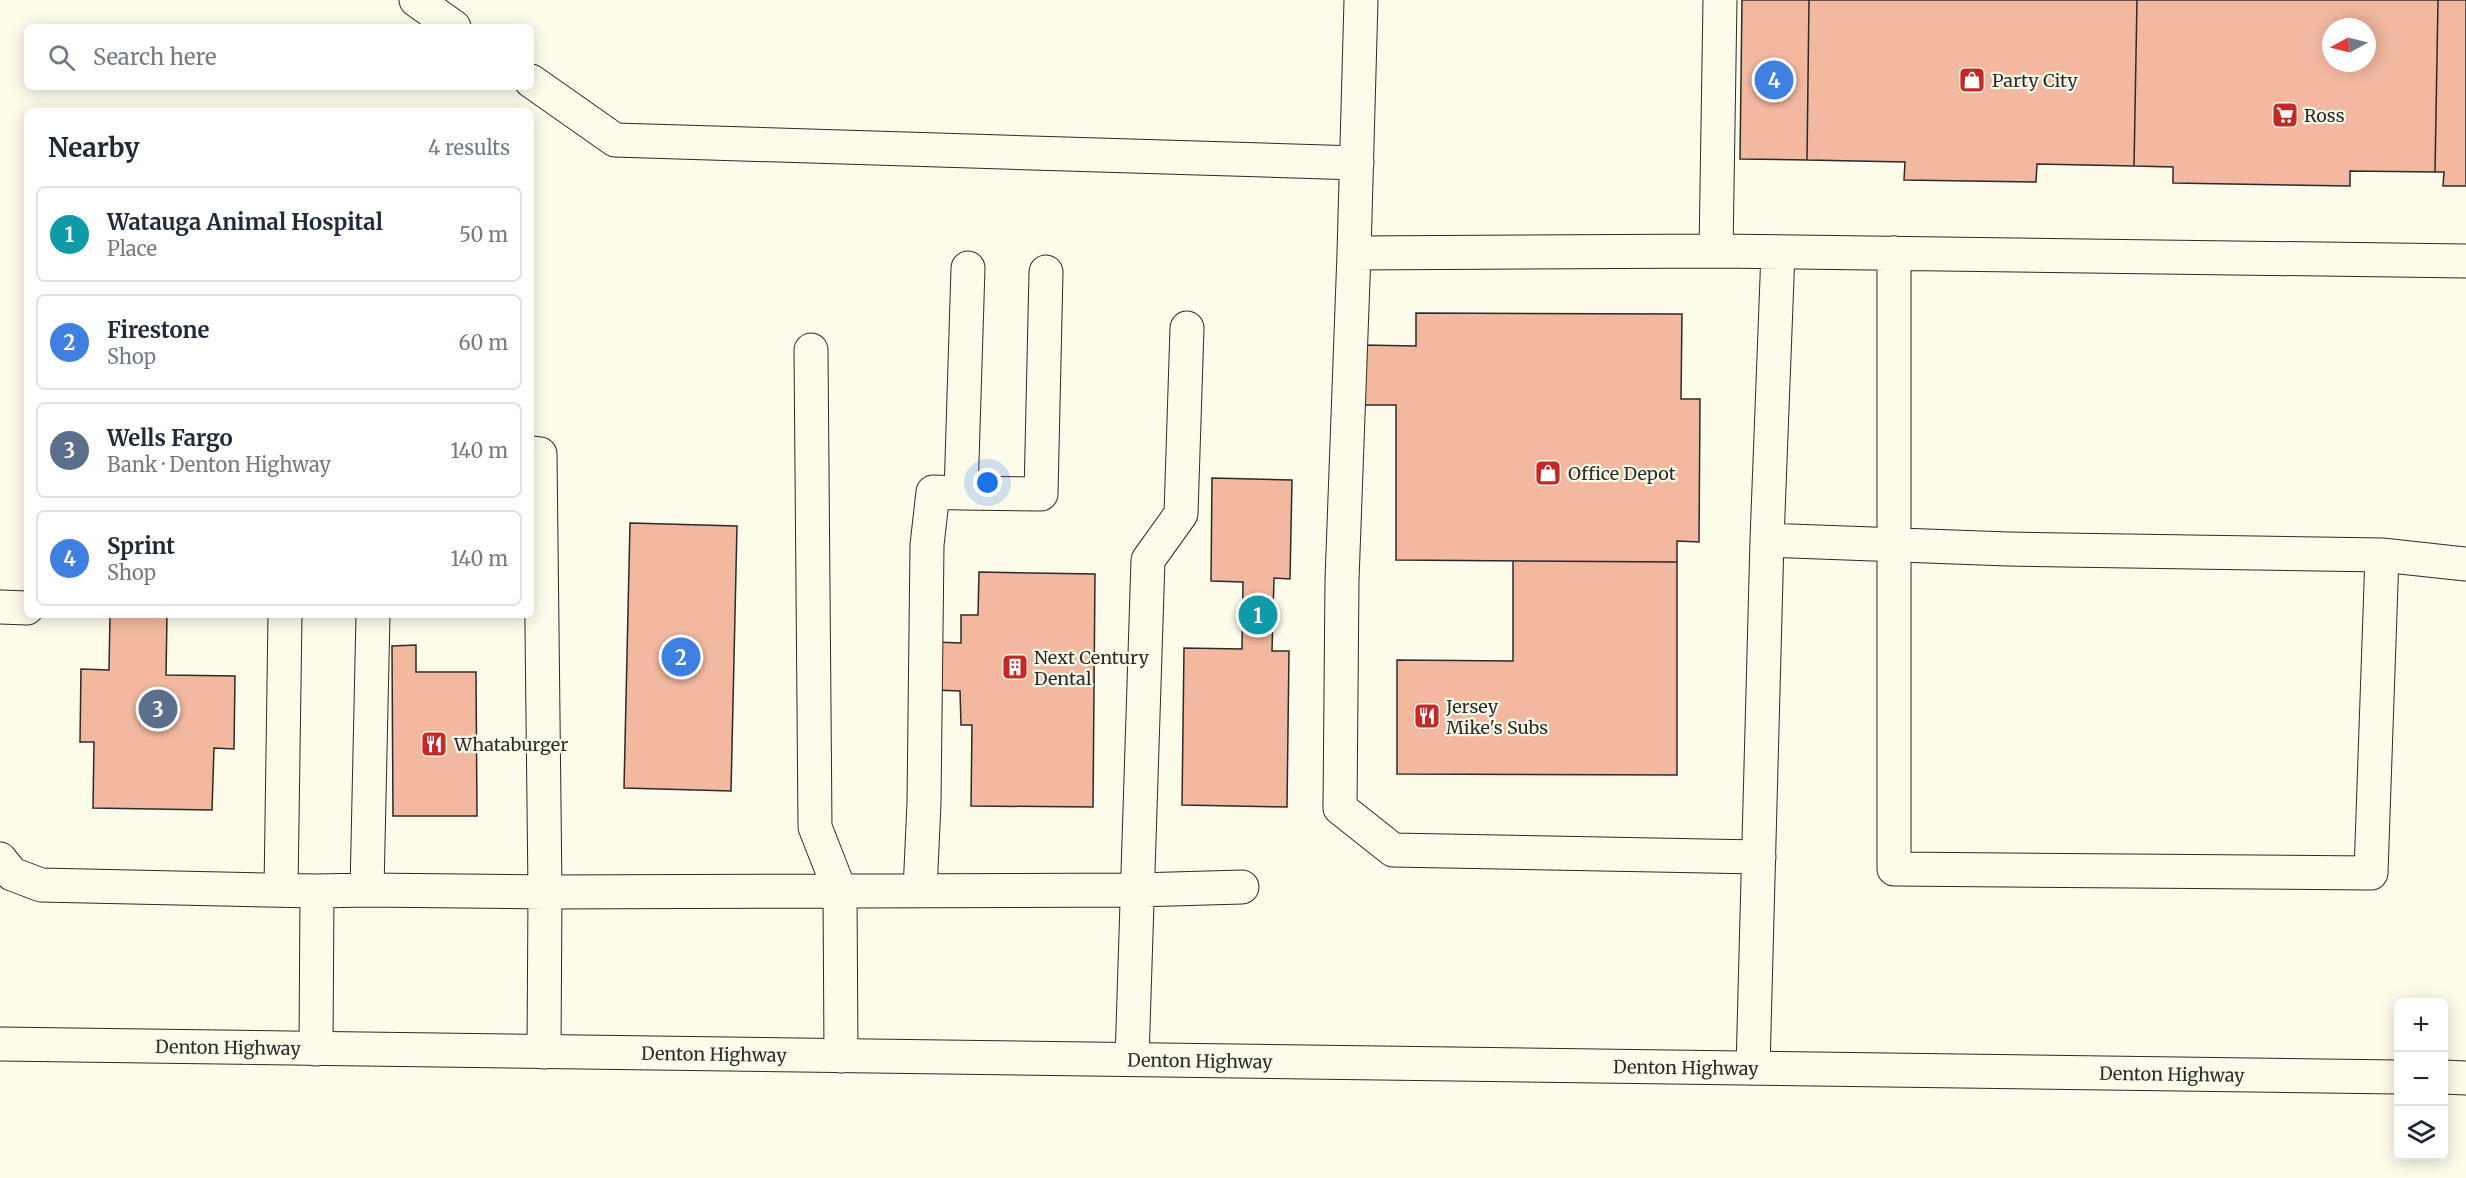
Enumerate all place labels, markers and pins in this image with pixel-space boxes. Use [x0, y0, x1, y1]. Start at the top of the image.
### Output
pin: 4 [1754, 58, 1794, 103]
shop icon: Party City [1957, 65, 1987, 95]
place label: Party City [1992, 69, 2078, 92]
supermarket icon: Ross [2270, 100, 2300, 130]
place label: Ross [2304, 104, 2345, 127]
shop icon: Office Depot [1533, 458, 1563, 488]
place label: Office Depot [1568, 462, 1676, 485]
pin: 1 [1238, 592, 1278, 638]
pin: 2 [662, 634, 700, 680]
place label: Next Century Dental [1034, 646, 1149, 690]
building icon: Next Century Dental [1000, 652, 1030, 682]
pin: 3 [138, 686, 178, 732]
place label: Jersey Mike's Subs [1445, 695, 1548, 739]
restaurant icon: Jersey Mike's Subs [1412, 701, 1442, 731]
restaurant icon: Whataburger [419, 729, 449, 759]
place label: Whataburger [453, 733, 568, 756]

